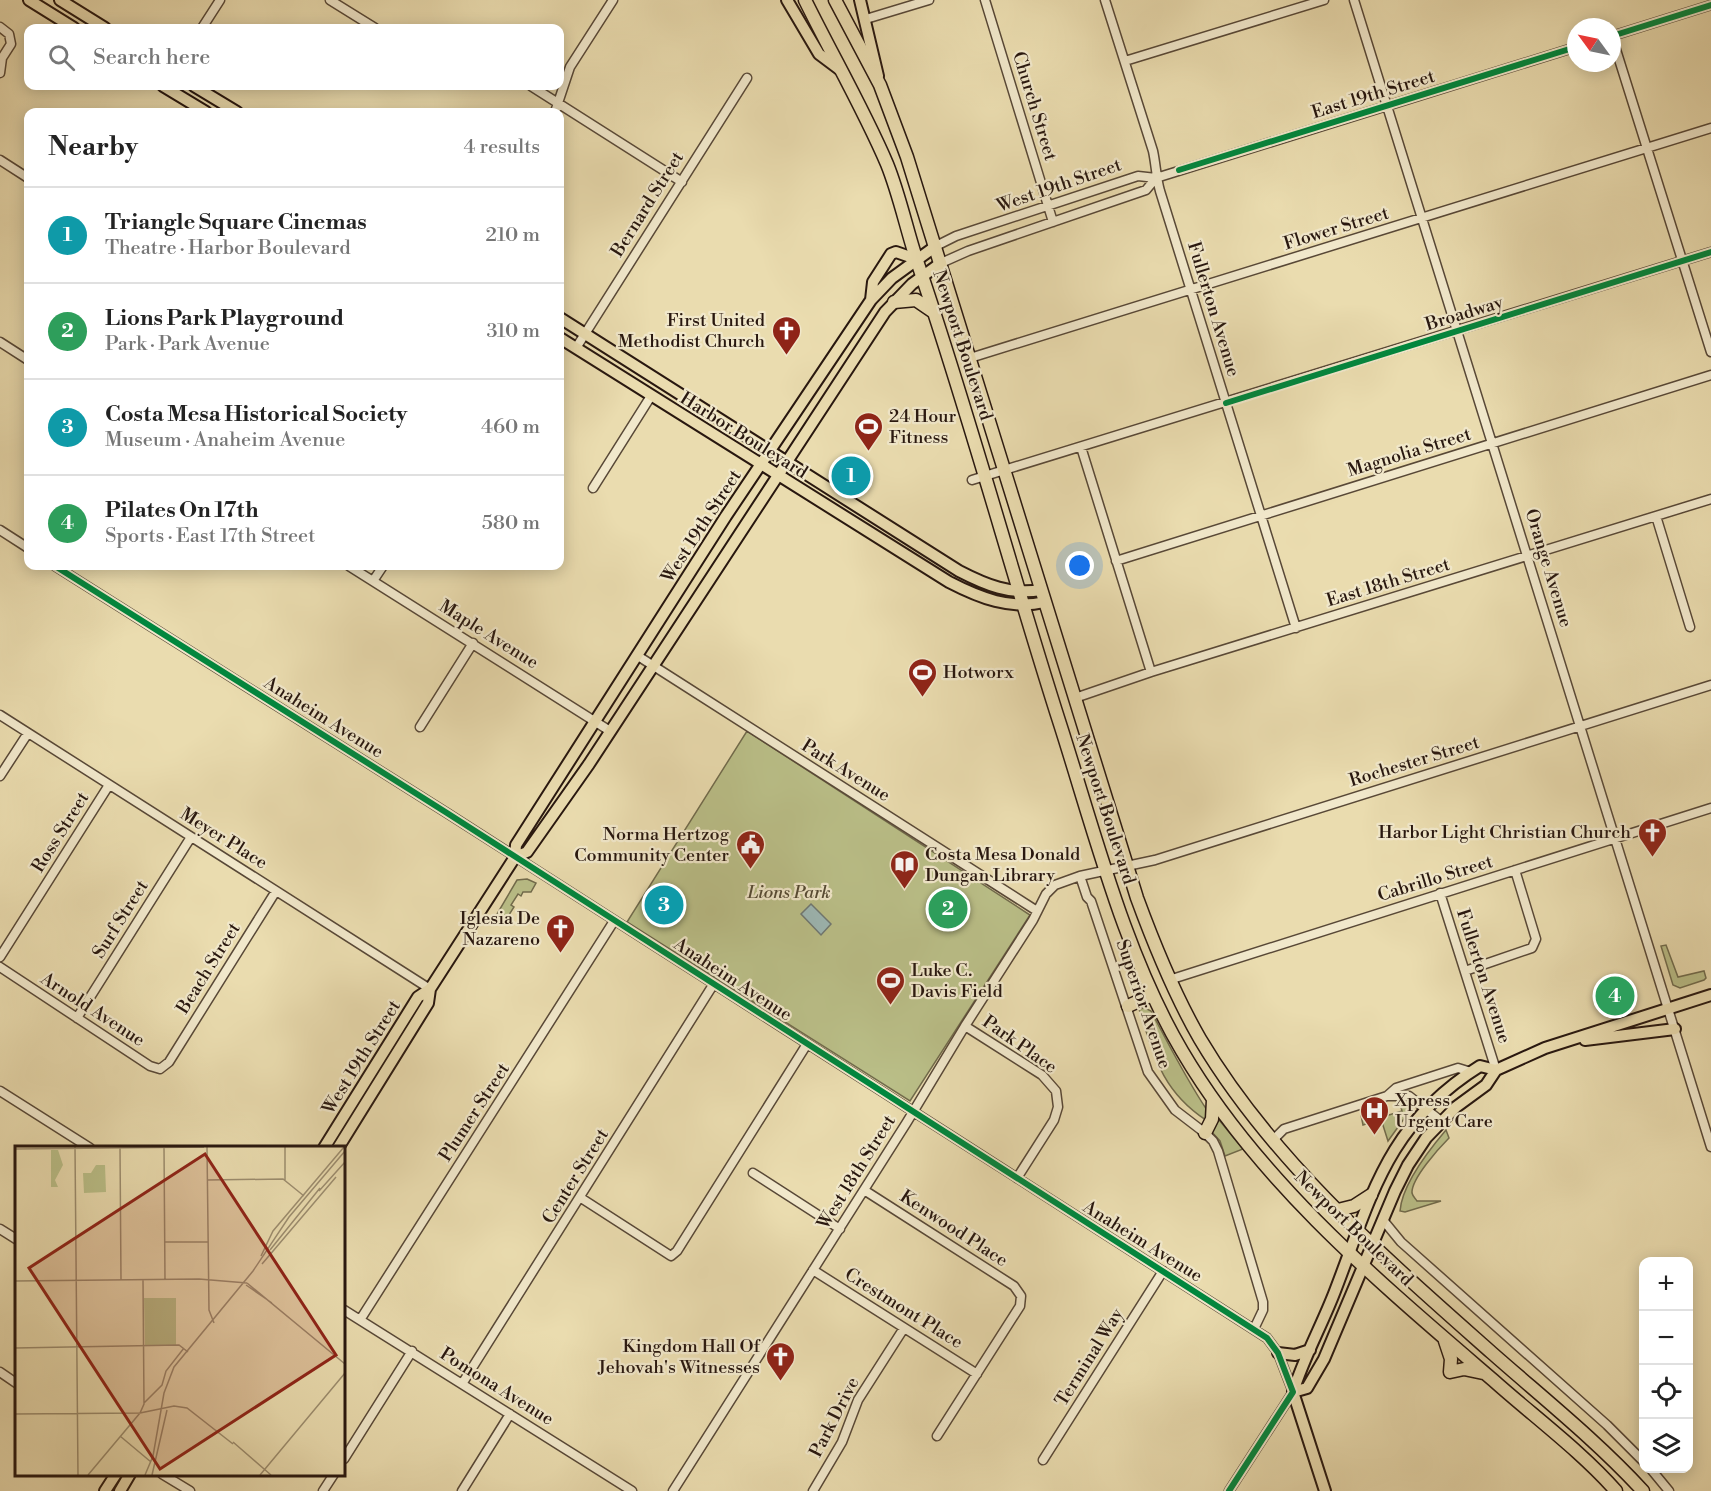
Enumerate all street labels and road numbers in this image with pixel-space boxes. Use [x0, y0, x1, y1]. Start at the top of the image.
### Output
street label: Church Street [1007, 49, 1062, 164]
street label: East 19th Street [1309, 65, 1438, 124]
street label: Bernard Street [605, 147, 689, 262]
street label: West 19th Street [993, 153, 1125, 218]
street label: Flower Street [1281, 201, 1392, 255]
street label: Fullerton Avenue [1182, 239, 1245, 379]
street label: Newport Boulevard [927, 267, 998, 424]
street label: Broadway [1422, 291, 1506, 336]
street label: Harbor Boulevard [676, 387, 812, 484]
street label: Magnolia Street [1344, 423, 1474, 482]
street label: West 19th Street [656, 465, 747, 588]
street label: Orange Avenue [1520, 506, 1577, 630]
street label: East 18th Street [1324, 553, 1453, 612]
street label: Maple Avenue [435, 595, 543, 674]
street label: Anaheim Avenue [259, 671, 388, 763]
street label: Newport Boulevard [1070, 731, 1141, 888]
street label: Rochester Street [1346, 731, 1483, 792]
street label: Park Avenue [797, 734, 894, 807]
street label: Ross Street [27, 787, 95, 877]
street label: Meyer Place [176, 802, 272, 874]
street label: Cabrillo Street [1375, 850, 1496, 907]
street label: Surf Street [87, 875, 154, 963]
street label: Fullerton Avenue [1451, 906, 1516, 1046]
street label: Beach Street [171, 918, 246, 1019]
street label: Anaheim Avenue [668, 932, 796, 1026]
street label: Superior Avenue [1111, 937, 1176, 1072]
street label: Arnold Avenue [35, 967, 149, 1052]
street label: West 19th Street [317, 995, 406, 1119]
street label: Park Place [978, 1010, 1062, 1079]
street label: Plumer Street [434, 1058, 515, 1166]
street label: West 18th Street [812, 1110, 901, 1235]
street label: Center Street [537, 1124, 614, 1228]
street label: Newport Boulevard [1289, 1166, 1419, 1292]
street label: Kenwood Place [895, 1185, 1012, 1272]
street label: Anaheim Avenue [1078, 1195, 1207, 1287]
street label: Crestmont Place [840, 1263, 967, 1354]
street label: Terminal Way [1050, 1304, 1129, 1411]
street label: Pomona Avenue [436, 1342, 558, 1431]
street label: Park Drive [804, 1373, 864, 1461]

